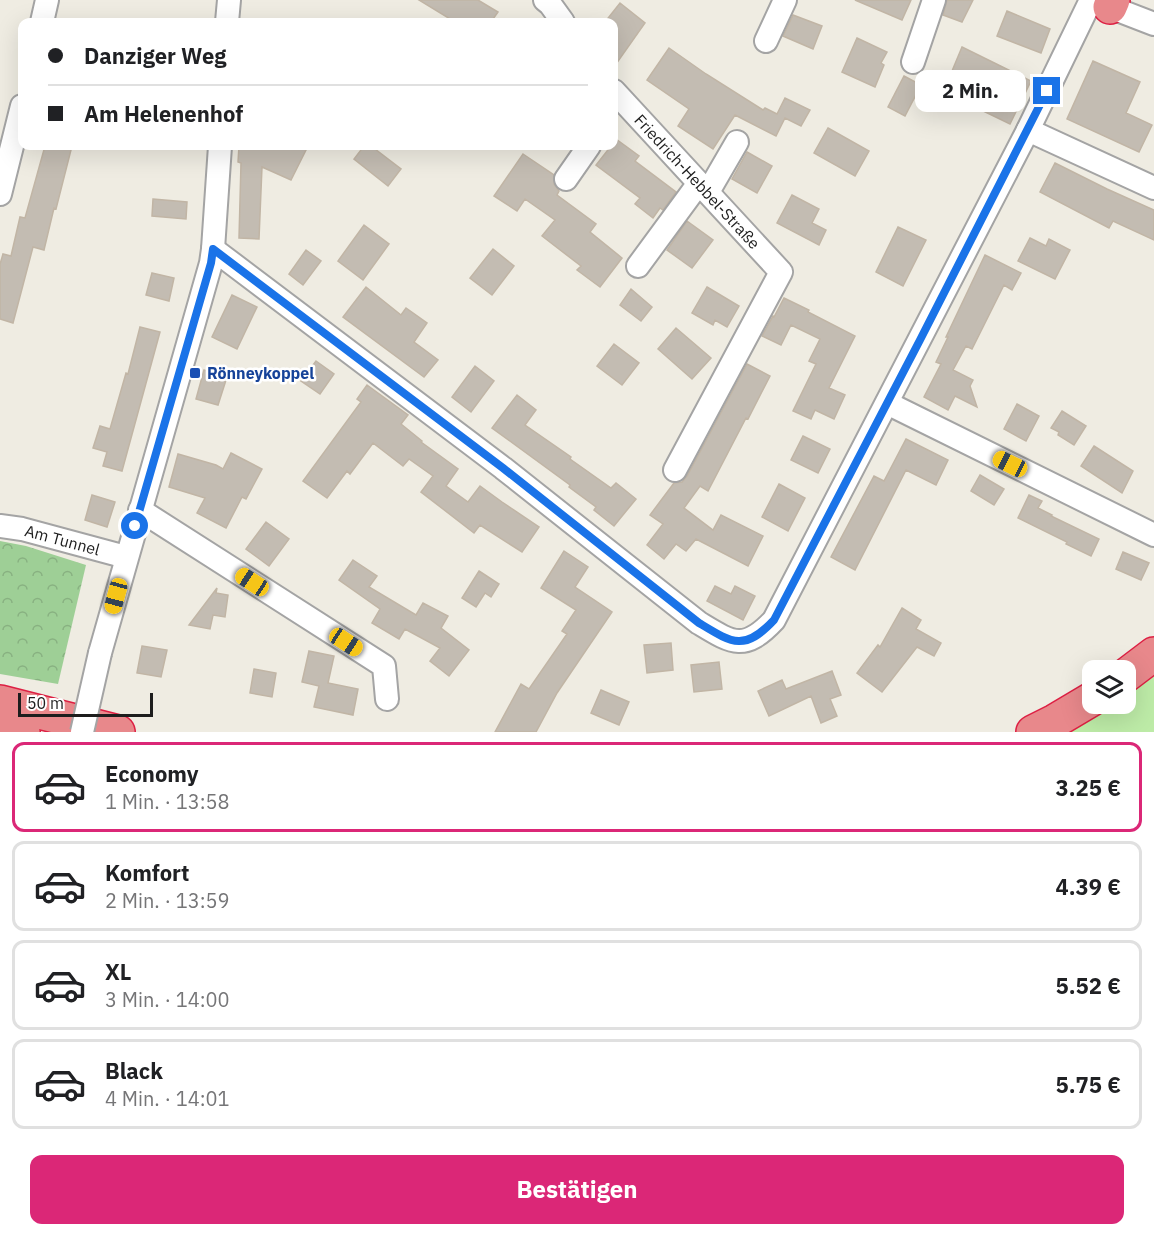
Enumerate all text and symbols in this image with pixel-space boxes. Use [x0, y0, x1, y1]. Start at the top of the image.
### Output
text: Danziger Weg [84, 41, 226, 70]
callout: 2 Min. [915, 70, 1026, 112]
text: 2 Min. [942, 77, 999, 104]
route end [1033, 77, 1060, 104]
text: Am Helenenhof [84, 99, 243, 128]
street label: Friedrich-Hebbel-Straße [630, 110, 765, 253]
place label: Rönneykoppel [207, 363, 314, 383]
marker: Rönneykoppel [188, 366, 202, 380]
car [990, 448, 1030, 480]
route start [121, 512, 148, 539]
street label: Am Tunnel [23, 520, 102, 560]
car [232, 565, 272, 599]
car [103, 576, 129, 616]
car [326, 625, 366, 659]
map controls [1082, 660, 1136, 714]
button: layers [1082, 660, 1136, 714]
scale bar [18, 690, 153, 718]
text: 50 m [27, 693, 64, 713]
text: Economy [105, 759, 199, 788]
icon: car [33, 760, 87, 814]
text: 3.25 € [1056, 773, 1121, 802]
text: 1 Min. · 13:58 [105, 788, 230, 815]
text: Komfort [105, 858, 190, 887]
icon: car [33, 859, 87, 913]
text: 4.39 € [1056, 872, 1121, 901]
text: 2 Min. · 13:59 [105, 887, 230, 914]
text: XL [105, 957, 131, 986]
icon: car [33, 958, 87, 1012]
text: 5.52 € [1056, 971, 1121, 1000]
text: 3 Min. · 14:00 [105, 986, 230, 1013]
text: Black [105, 1056, 163, 1085]
icon: car [33, 1057, 87, 1111]
text: 5.75 € [1056, 1070, 1121, 1099]
text: 4 Min. · 14:01 [105, 1085, 230, 1112]
button: Bestätigen [30, 1155, 1124, 1224]

